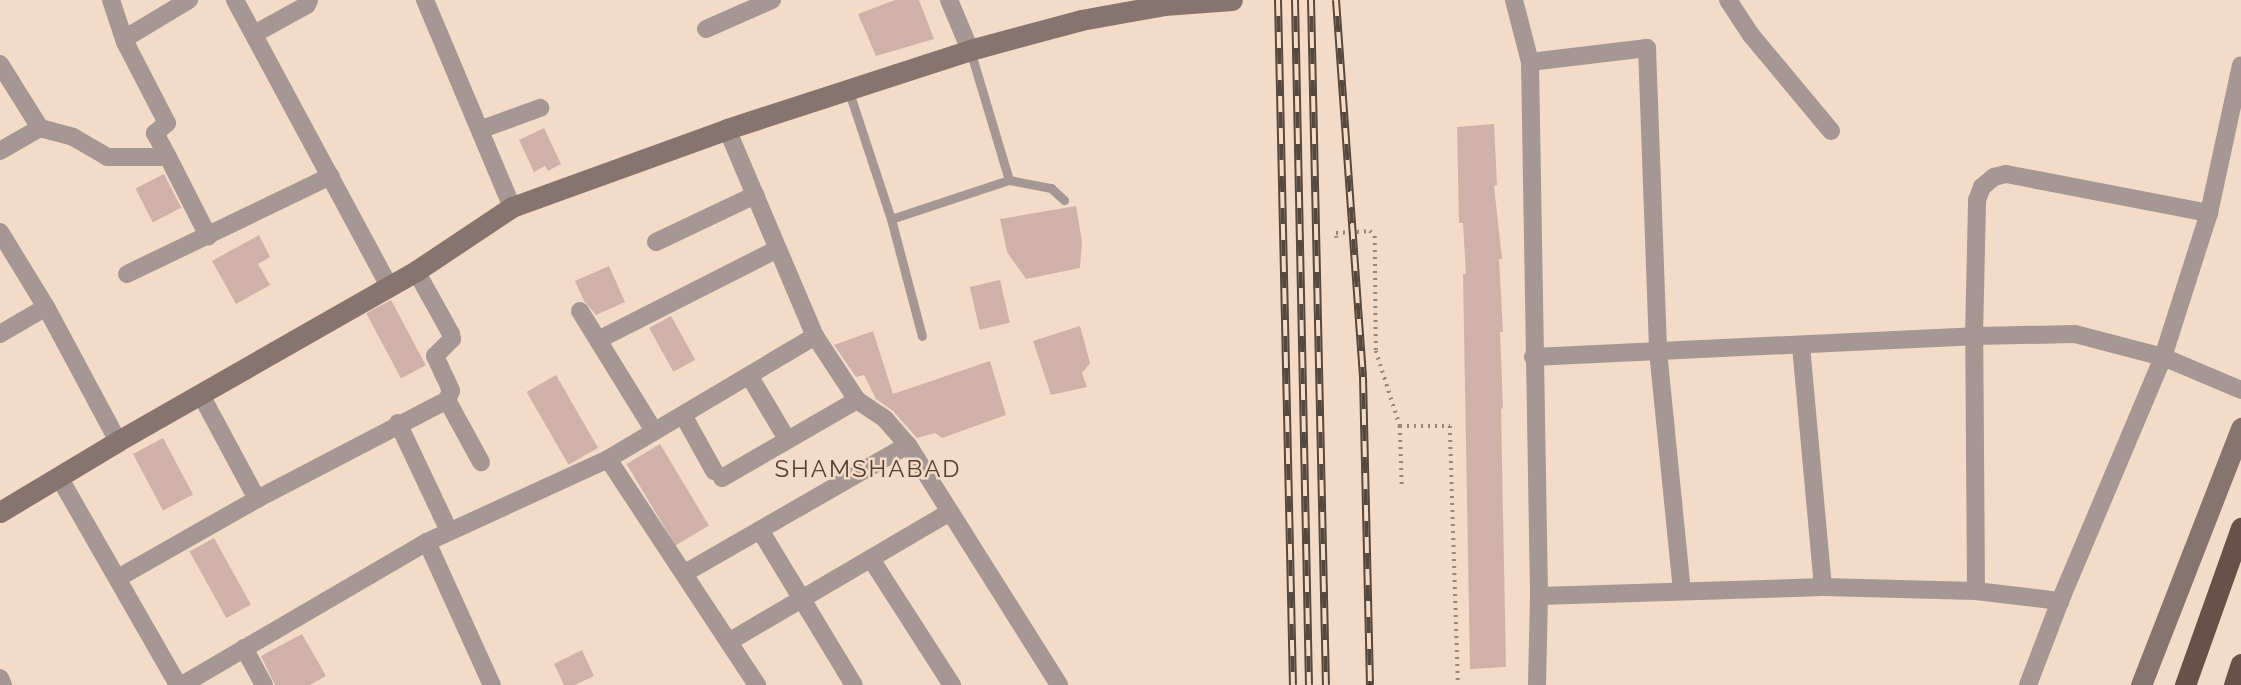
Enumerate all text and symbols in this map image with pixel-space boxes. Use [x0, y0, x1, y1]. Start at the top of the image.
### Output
district label: SHAMSHABAD [776, 455, 960, 483]

